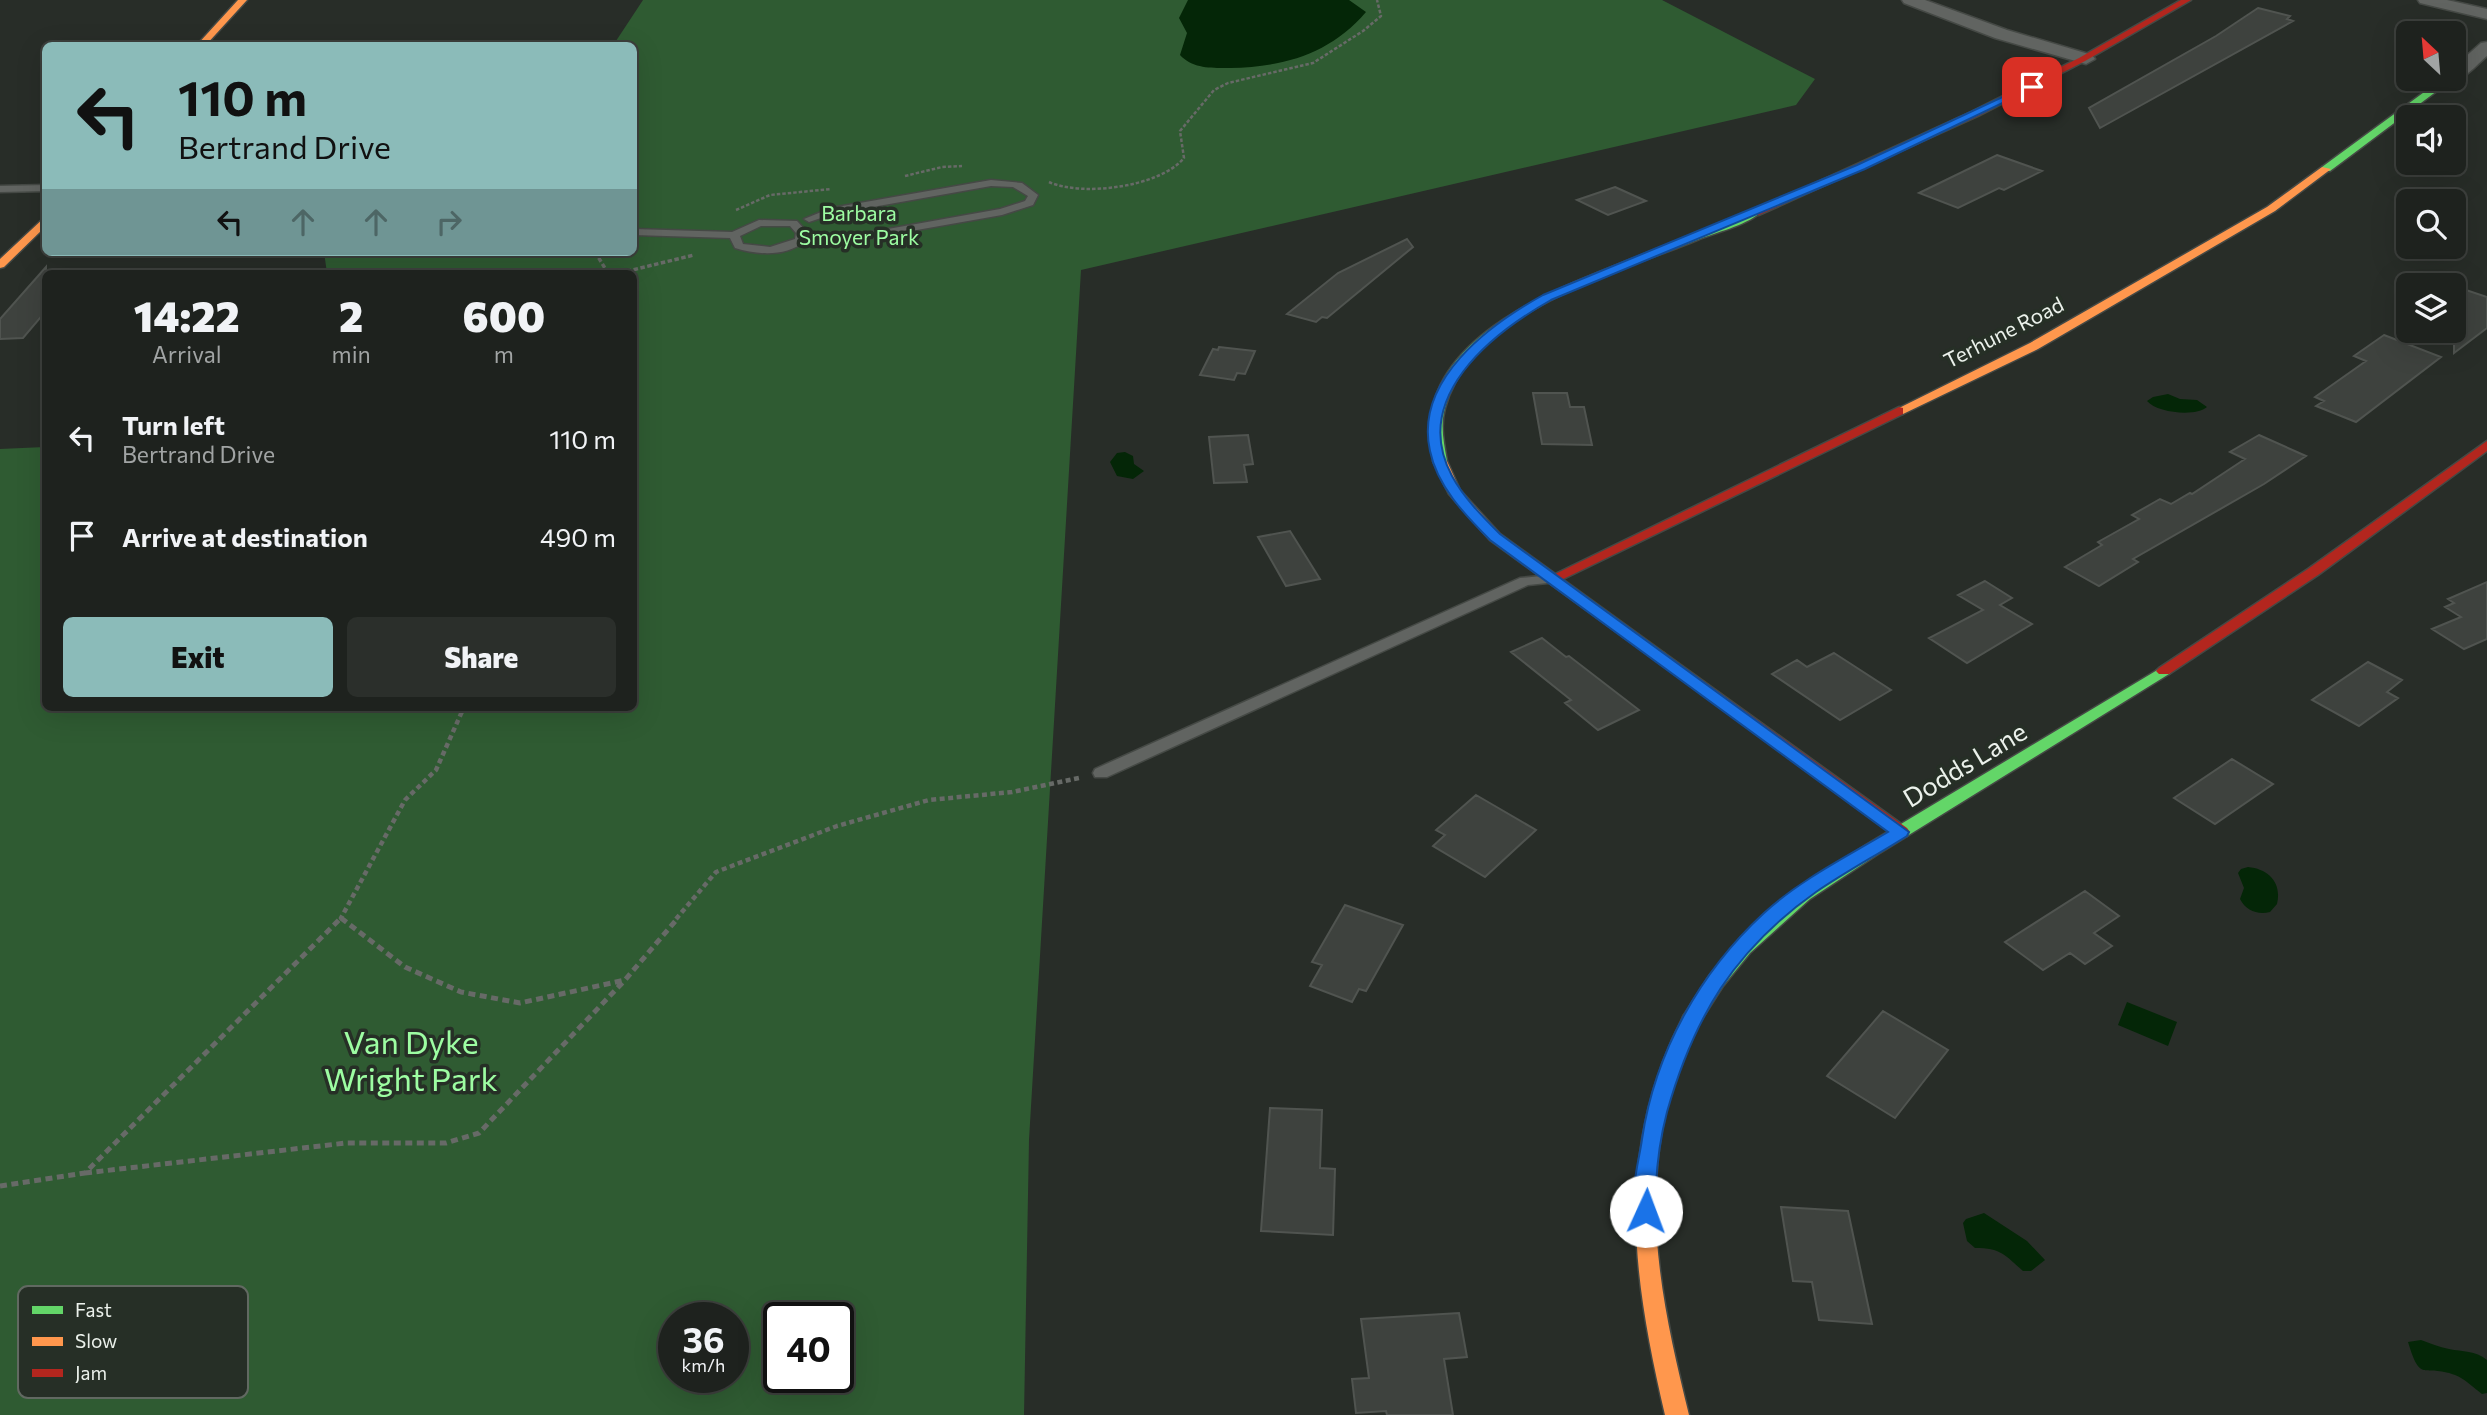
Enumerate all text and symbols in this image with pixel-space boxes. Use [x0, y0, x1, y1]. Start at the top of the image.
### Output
north arrow [2396, 21, 2466, 91]
map controls [2396, 21, 2466, 343]
pin [2002, 57, 2062, 117]
text: 110 m [178, 66, 307, 126]
icon: arrive [2013, 68, 2051, 106]
icon: left [63, 70, 154, 161]
button: sound [2396, 105, 2466, 175]
text: Bertrand Drive [178, 126, 391, 166]
button: search [2396, 189, 2466, 259]
park label: Barbara Smoyer Park [799, 200, 919, 249]
icon: left [211, 203, 249, 241]
icon: ahead [284, 203, 322, 241]
icon: ahead [357, 203, 395, 241]
icon: right [430, 203, 468, 241]
button: layers [2396, 273, 2466, 343]
text: 14:22 [134, 289, 240, 341]
text: 2 [339, 289, 363, 341]
text: 600 [463, 289, 545, 341]
street label: Terhune Road [1939, 291, 2067, 373]
text: Arrival [152, 340, 222, 368]
text: min [332, 340, 371, 368]
text: m [494, 340, 514, 368]
text: Turn left [122, 409, 225, 440]
icon: left [63, 419, 101, 457]
text: 110 m [549, 423, 616, 454]
text: Bertrand Drive [122, 440, 275, 468]
icon: arrive [63, 517, 101, 555]
text: Arrive at destination [122, 521, 368, 552]
text: 490 m [540, 521, 616, 552]
button: Exit [63, 617, 333, 697]
button: Share [347, 617, 616, 697]
street label: Dodds Lane [1897, 715, 2032, 813]
park label: Van Dyke Wright Park [324, 1021, 498, 1098]
position arrow [1609, 1174, 1683, 1248]
legend [18, 1286, 248, 1398]
text: Fast [75, 1298, 112, 1321]
speed limit sign: 40 [763, 1302, 854, 1393]
text: 36 [683, 1317, 724, 1360]
text: Slow [75, 1329, 117, 1352]
text: km/h [682, 1354, 725, 1376]
text: Jam [75, 1361, 107, 1384]

